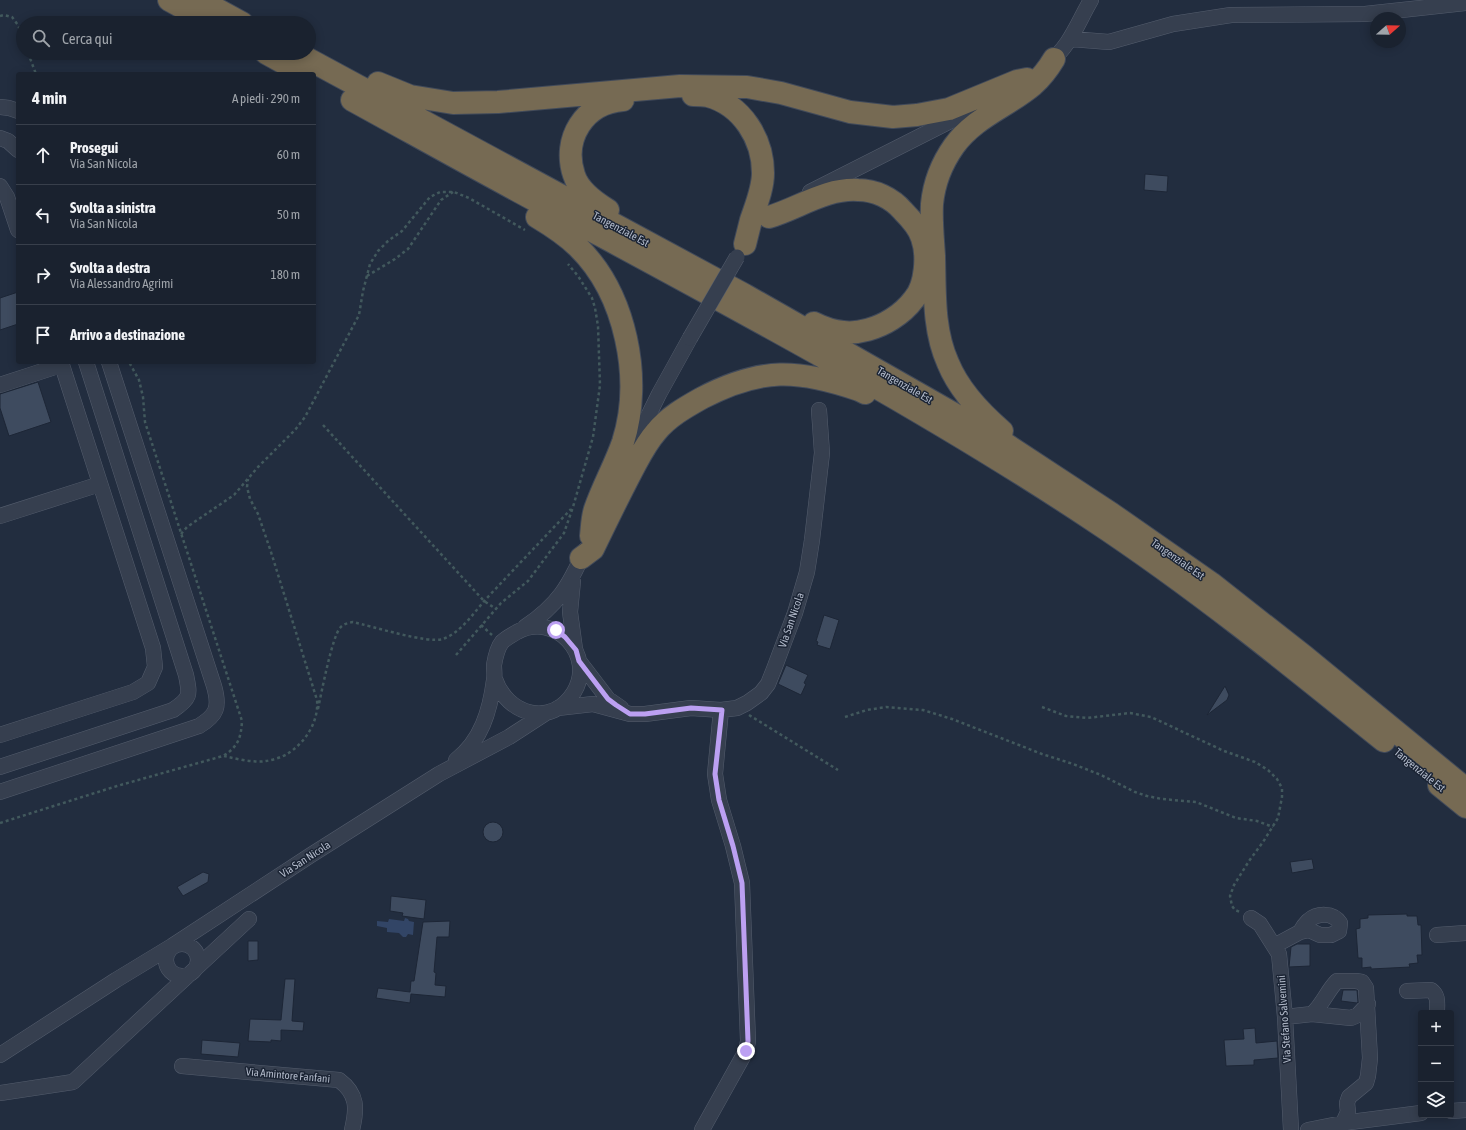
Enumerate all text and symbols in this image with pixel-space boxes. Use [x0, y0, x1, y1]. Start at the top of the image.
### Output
north arrow [1370, 12, 1406, 48]
search box [16, 16, 316, 60]
icon: search [30, 27, 52, 49]
text: Cerca qui [62, 30, 112, 47]
text: 4 min [32, 88, 67, 108]
text: A piedi · 290 m [232, 91, 300, 106]
text: Prosegui [70, 139, 118, 156]
icon: ahead [32, 144, 54, 166]
text: 60 m [277, 147, 300, 162]
text: Via San Nicola [70, 156, 138, 171]
text: Svolta a sinistra [70, 199, 156, 216]
icon: left [32, 204, 54, 226]
text: 50 m [277, 207, 300, 222]
street label: Tangenziale Est [591, 209, 651, 249]
text: Via San Nicola [70, 216, 138, 231]
text: Svolta a destra [70, 259, 150, 276]
icon: right [32, 264, 54, 286]
text: 180 m [271, 267, 300, 282]
text: Via Alessandro Agrimi [70, 276, 173, 291]
icon: arrive [32, 324, 54, 346]
text: Arrivo a destinazione [70, 326, 185, 343]
street label: Tangenziale Est [875, 364, 935, 406]
street label: Tangenziale Est [1149, 536, 1207, 582]
street label: Via San Nicola [776, 591, 806, 649]
route start [547, 621, 565, 639]
street label: Tangenziale Est [1392, 746, 1448, 794]
street label: Via San Nicola [278, 838, 332, 880]
street label: Via Stefano Salvemini [1275, 975, 1293, 1063]
map controls [1418, 1010, 1454, 1118]
button: + [1418, 1010, 1454, 1046]
route end [737, 1042, 755, 1060]
button: − [1418, 1046, 1454, 1082]
street label: Via Amintore Fanfani [245, 1065, 331, 1085]
button: layers [1418, 1082, 1454, 1118]

